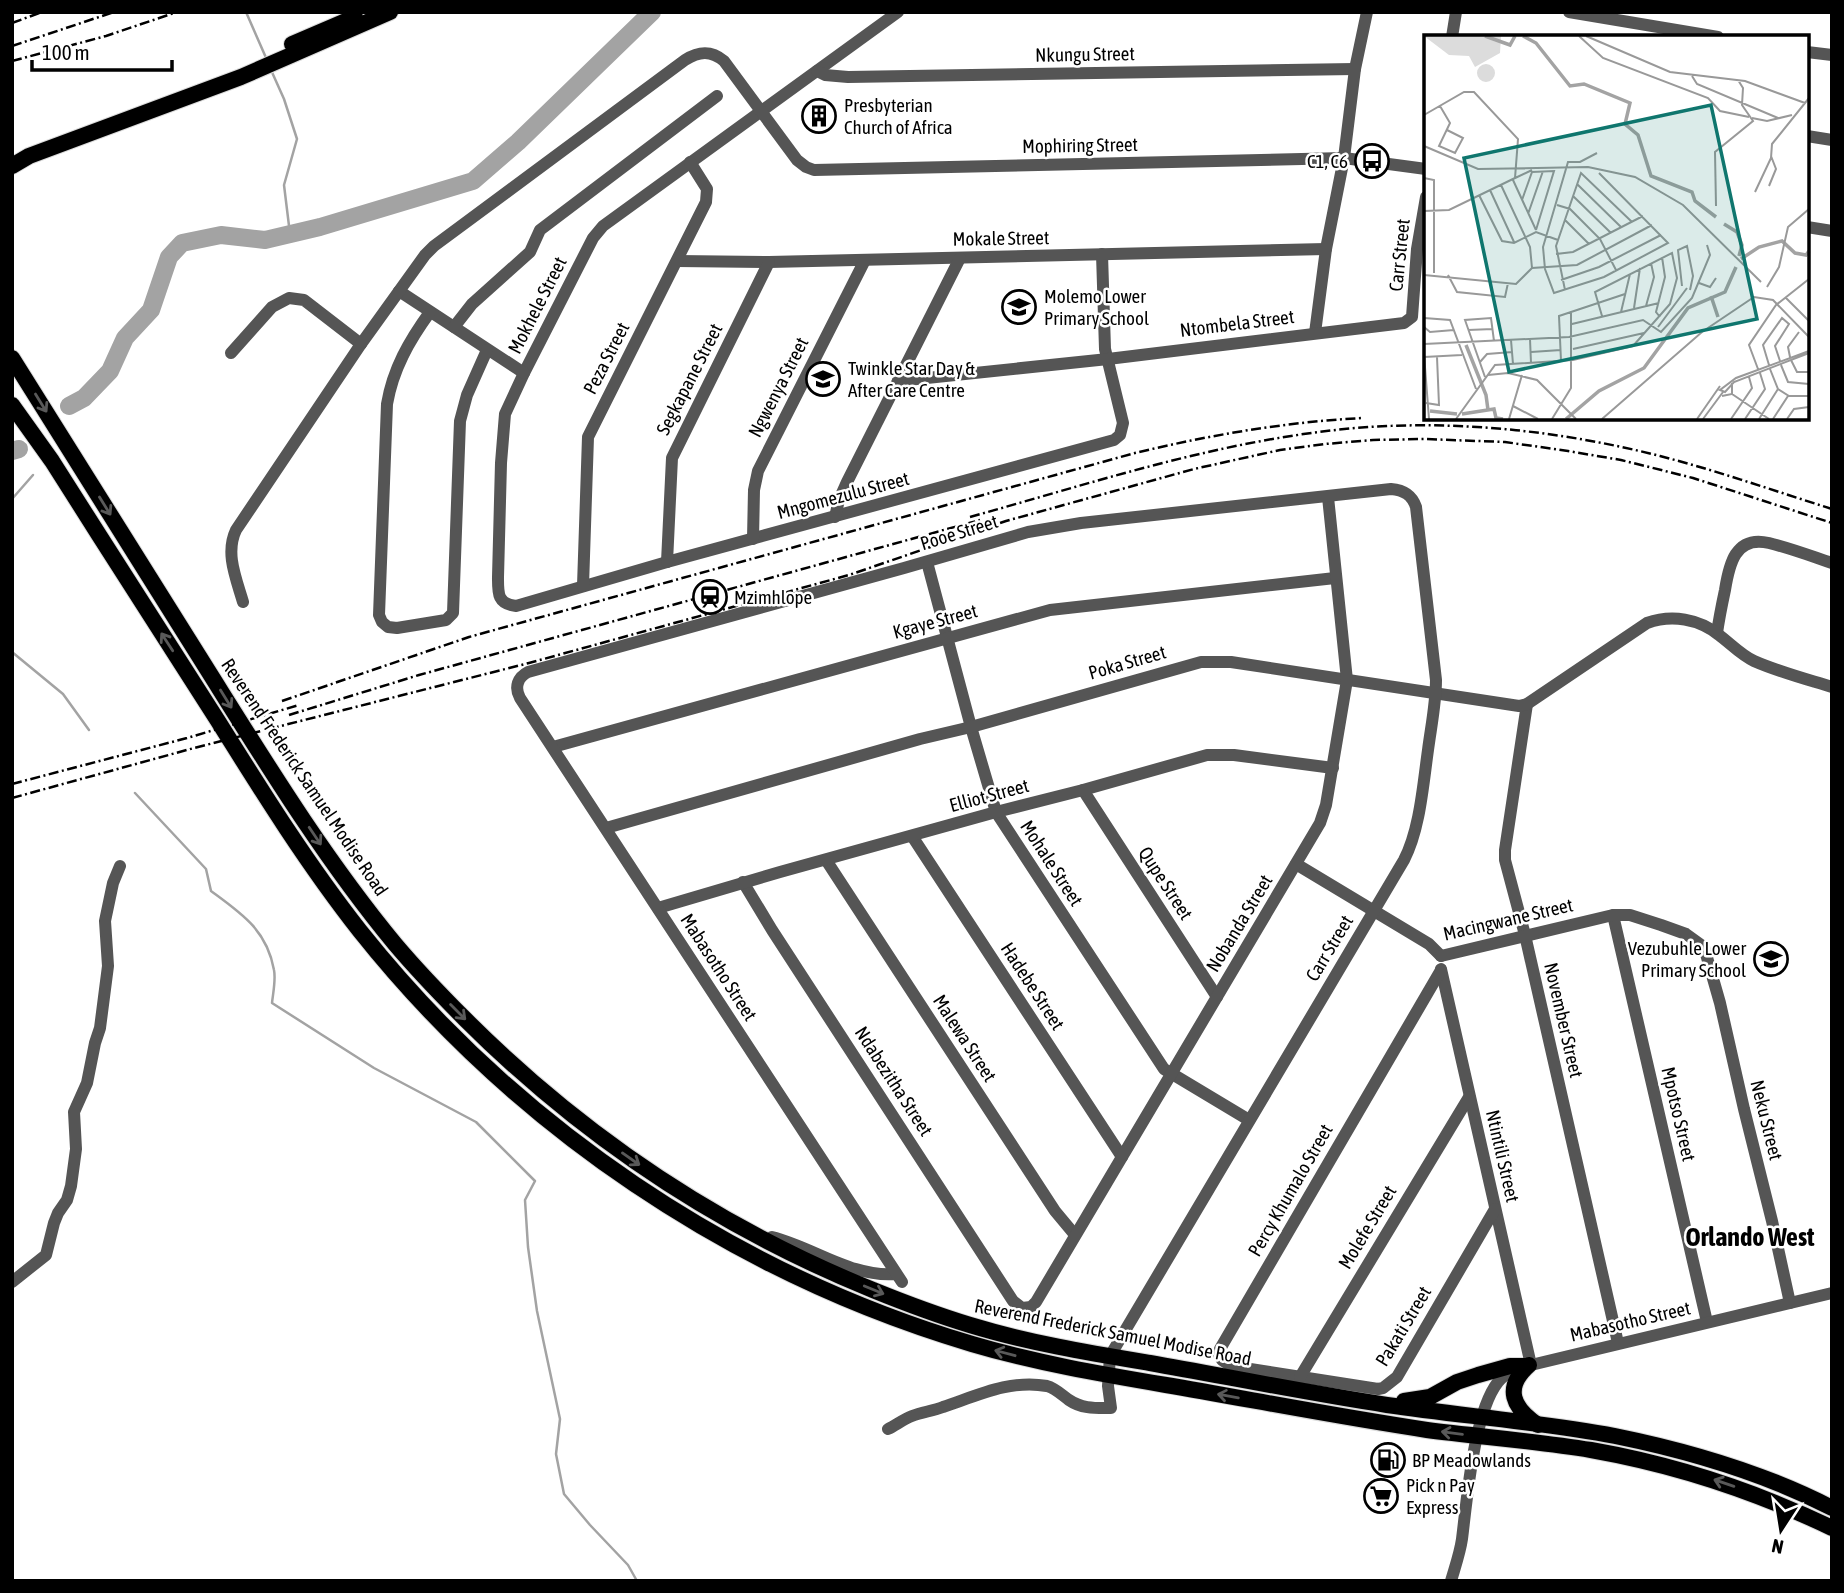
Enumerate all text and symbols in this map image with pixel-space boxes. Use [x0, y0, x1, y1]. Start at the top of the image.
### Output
scale bar [32, 28, 172, 72]
inset map [1424, 35, 1809, 420]
text: 100 m [42, 40, 90, 64]
street label: Nkungu Street [1035, 42, 1135, 66]
place label: Presbyterian Church of Africa [844, 94, 953, 138]
building icon: Presbyterian Church of Africa [800, 97, 838, 135]
street label: Mophiring Street [1022, 133, 1138, 157]
bus stop icon: C1, C6 [1353, 142, 1391, 180]
place label: C1, C6 [1307, 150, 1348, 172]
street label: Carr Street [1384, 218, 1414, 292]
street label: Mokale Street [953, 226, 1049, 250]
street label: Mokhele Street [503, 253, 571, 357]
place label: Molemo Lower Primary School [1044, 285, 1149, 329]
school or university icon: Molemo Lower Primary School [1000, 288, 1038, 326]
street label: Ntombela Street [1179, 305, 1295, 341]
street label: Peza Street [579, 318, 633, 398]
street label: Segkapane Street [652, 320, 726, 438]
street label: Ngwenya Street [743, 333, 813, 441]
place label: Twinkle Star Day & After Care Centre [848, 357, 975, 401]
school or university icon: Twinkle Star Day & After Care Centre [804, 360, 842, 398]
one-way arrow [34, 393, 48, 413]
street label: Mngomezulu Street [775, 467, 911, 523]
one-way arrow [98, 496, 113, 515]
street label: Pooe Street [918, 510, 1000, 554]
station icon: Mzimhlope [691, 578, 729, 616]
place label: Mzimhlope [734, 586, 812, 608]
street label: Kgaye Street [890, 599, 980, 643]
one-way arrow [160, 633, 175, 652]
street label: Poka Street [1086, 640, 1168, 684]
street label: Reverend Frederick Samuel Modise Road [217, 654, 393, 900]
one-way arrow [220, 688, 234, 708]
street label: Elliot Street [947, 774, 1031, 816]
street label: Mohale Street [1016, 816, 1088, 910]
one-way arrow [308, 826, 322, 845]
street label: Qupe Street [1134, 843, 1198, 923]
street label: Nobanda Street [1201, 870, 1277, 976]
street label: Macingwane Street [1441, 893, 1575, 945]
street label: Mabasotho Street [676, 909, 762, 1025]
street label: Carr Street [1301, 911, 1357, 985]
place label: Vezubuhle Lower Primary School [1628, 937, 1746, 981]
street label: Hadebe Street [997, 938, 1069, 1034]
school or university icon: Vezubuhle Lower Primary School [1752, 940, 1790, 978]
street label: November Street [1540, 960, 1588, 1080]
street label: Malewa Street [929, 990, 1001, 1086]
one-way arrow [450, 1003, 467, 1020]
street label: Ndabezitha Street [851, 1022, 937, 1140]
street label: Mpotso Street [1657, 1065, 1701, 1163]
street label: Neku Street [1746, 1078, 1788, 1162]
street label: Ntintili Street [1482, 1108, 1524, 1204]
street label: Percy Khumalo Street [1243, 1120, 1337, 1260]
one-way arrow [621, 1152, 640, 1166]
street label: Molefe Street [1334, 1181, 1400, 1273]
district label: Orlando West [1685, 1222, 1815, 1252]
street label: Pakati Street [1371, 1282, 1435, 1370]
one-way arrow [863, 1284, 884, 1297]
street label: Reverend Frederick Samuel Modise Road [973, 1294, 1253, 1370]
street label: Mabasotho Street [1568, 1296, 1692, 1346]
one-way arrow [994, 1346, 1016, 1359]
one-way arrow [1217, 1389, 1240, 1402]
one-way arrow [1441, 1426, 1464, 1439]
fuel station icon: BP Meadowlands [1369, 1441, 1407, 1479]
place label: BP Meadowlands [1412, 1449, 1531, 1471]
place label: Pick n Pay Express [1406, 1474, 1475, 1518]
one-way arrow [1713, 1476, 1735, 1488]
supermarket icon: Pick n Pay Express [1362, 1477, 1400, 1515]
north arrow [1746, 1495, 1816, 1565]
text: N [1770, 1535, 1785, 1559]

